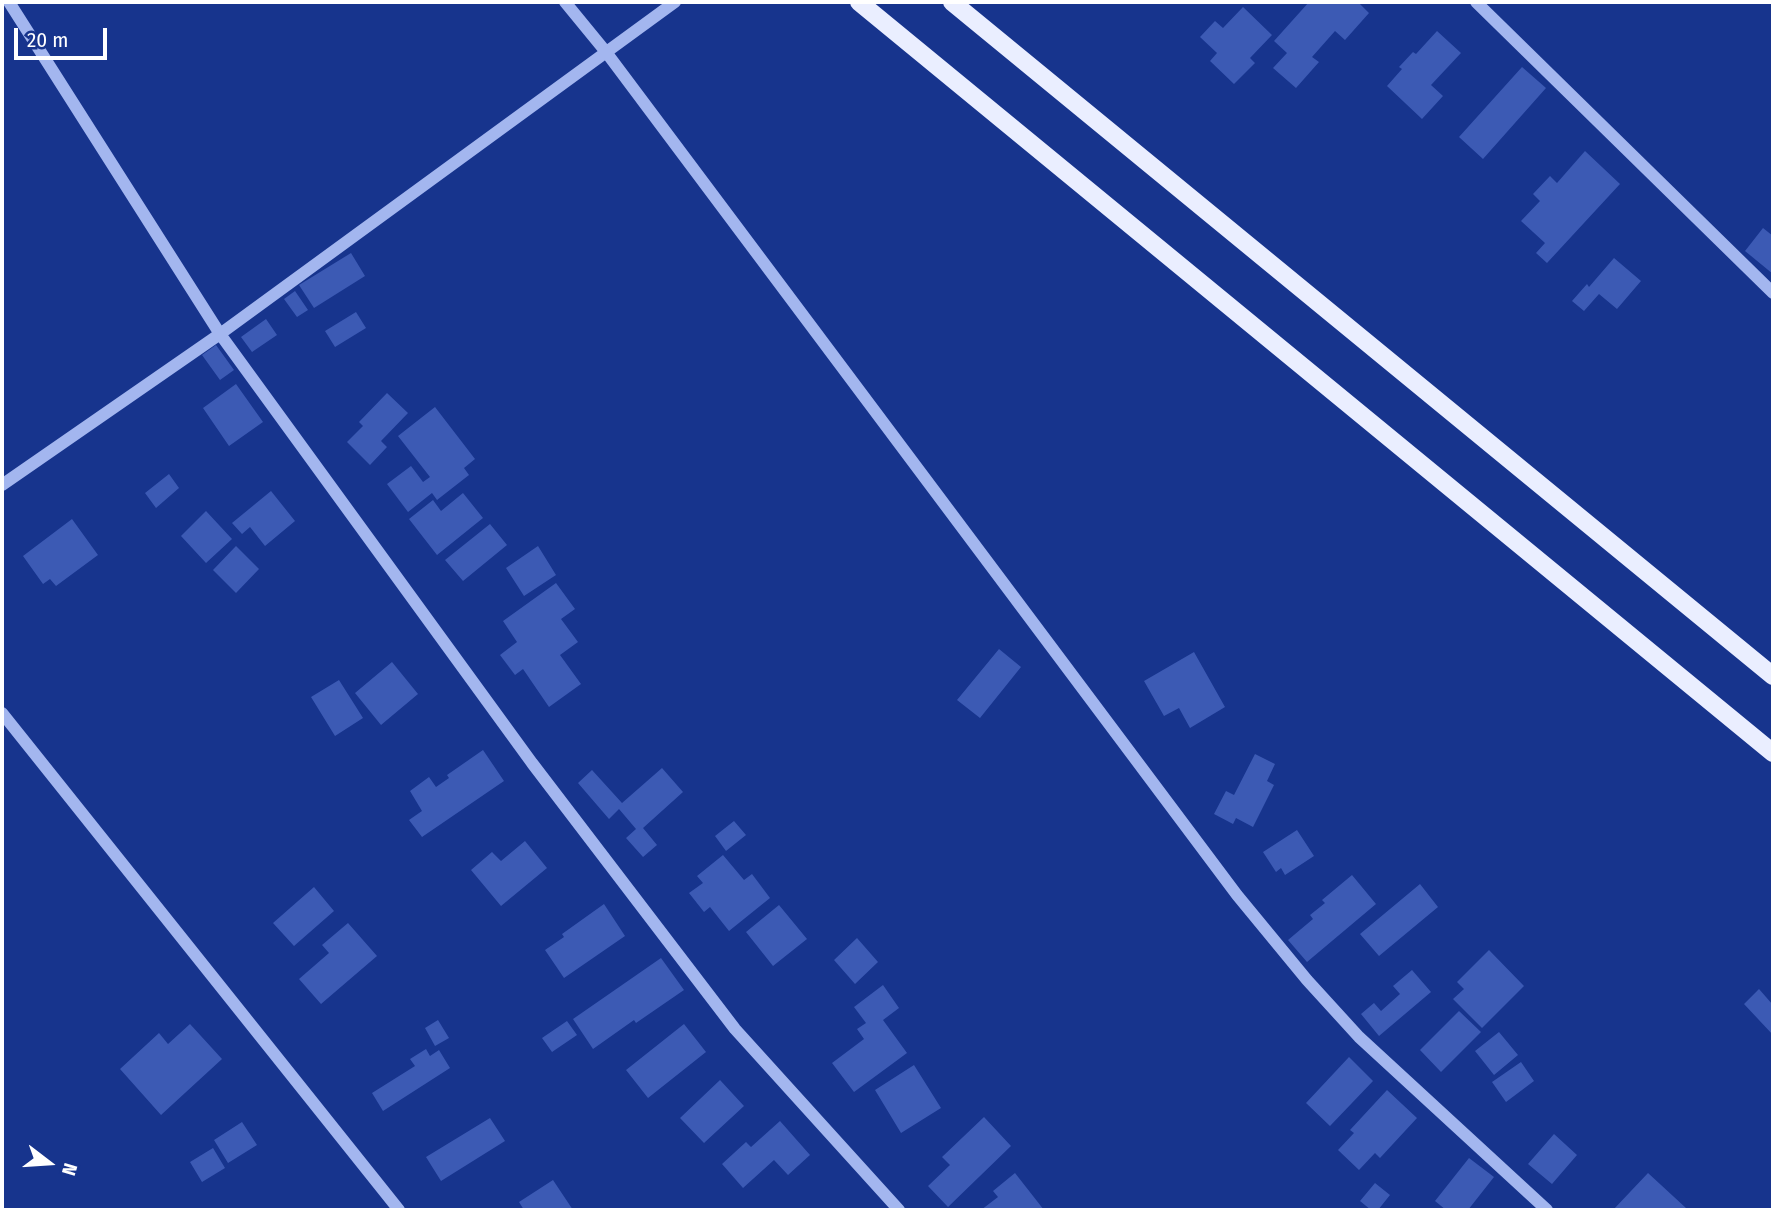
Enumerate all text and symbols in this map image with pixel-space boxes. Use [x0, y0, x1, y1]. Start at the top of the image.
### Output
scale bar [18, 14, 110, 58]
text: 20 m [27, 27, 68, 53]
north arrow [14, 1128, 84, 1198]
text: N [57, 1160, 82, 1178]

